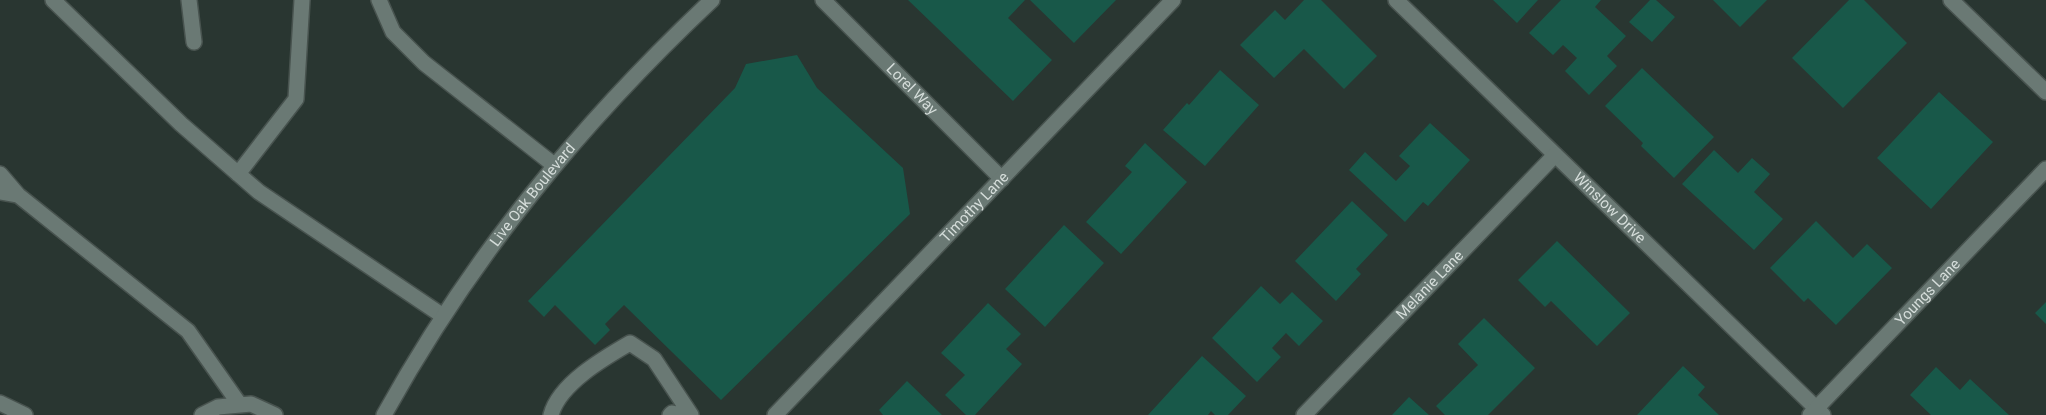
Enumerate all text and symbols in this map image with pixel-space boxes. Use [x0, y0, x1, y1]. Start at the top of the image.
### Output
street label: Lorel Way [883, 60, 942, 119]
street label: Live Oak Boulevard [486, 139, 579, 250]
street label: Timothy Lane [936, 168, 1012, 246]
street label: Winslow Drive [1570, 168, 1650, 247]
street label: Melanie Lane [1392, 246, 1467, 323]
street label: Youngs Lane [1891, 255, 1964, 330]

